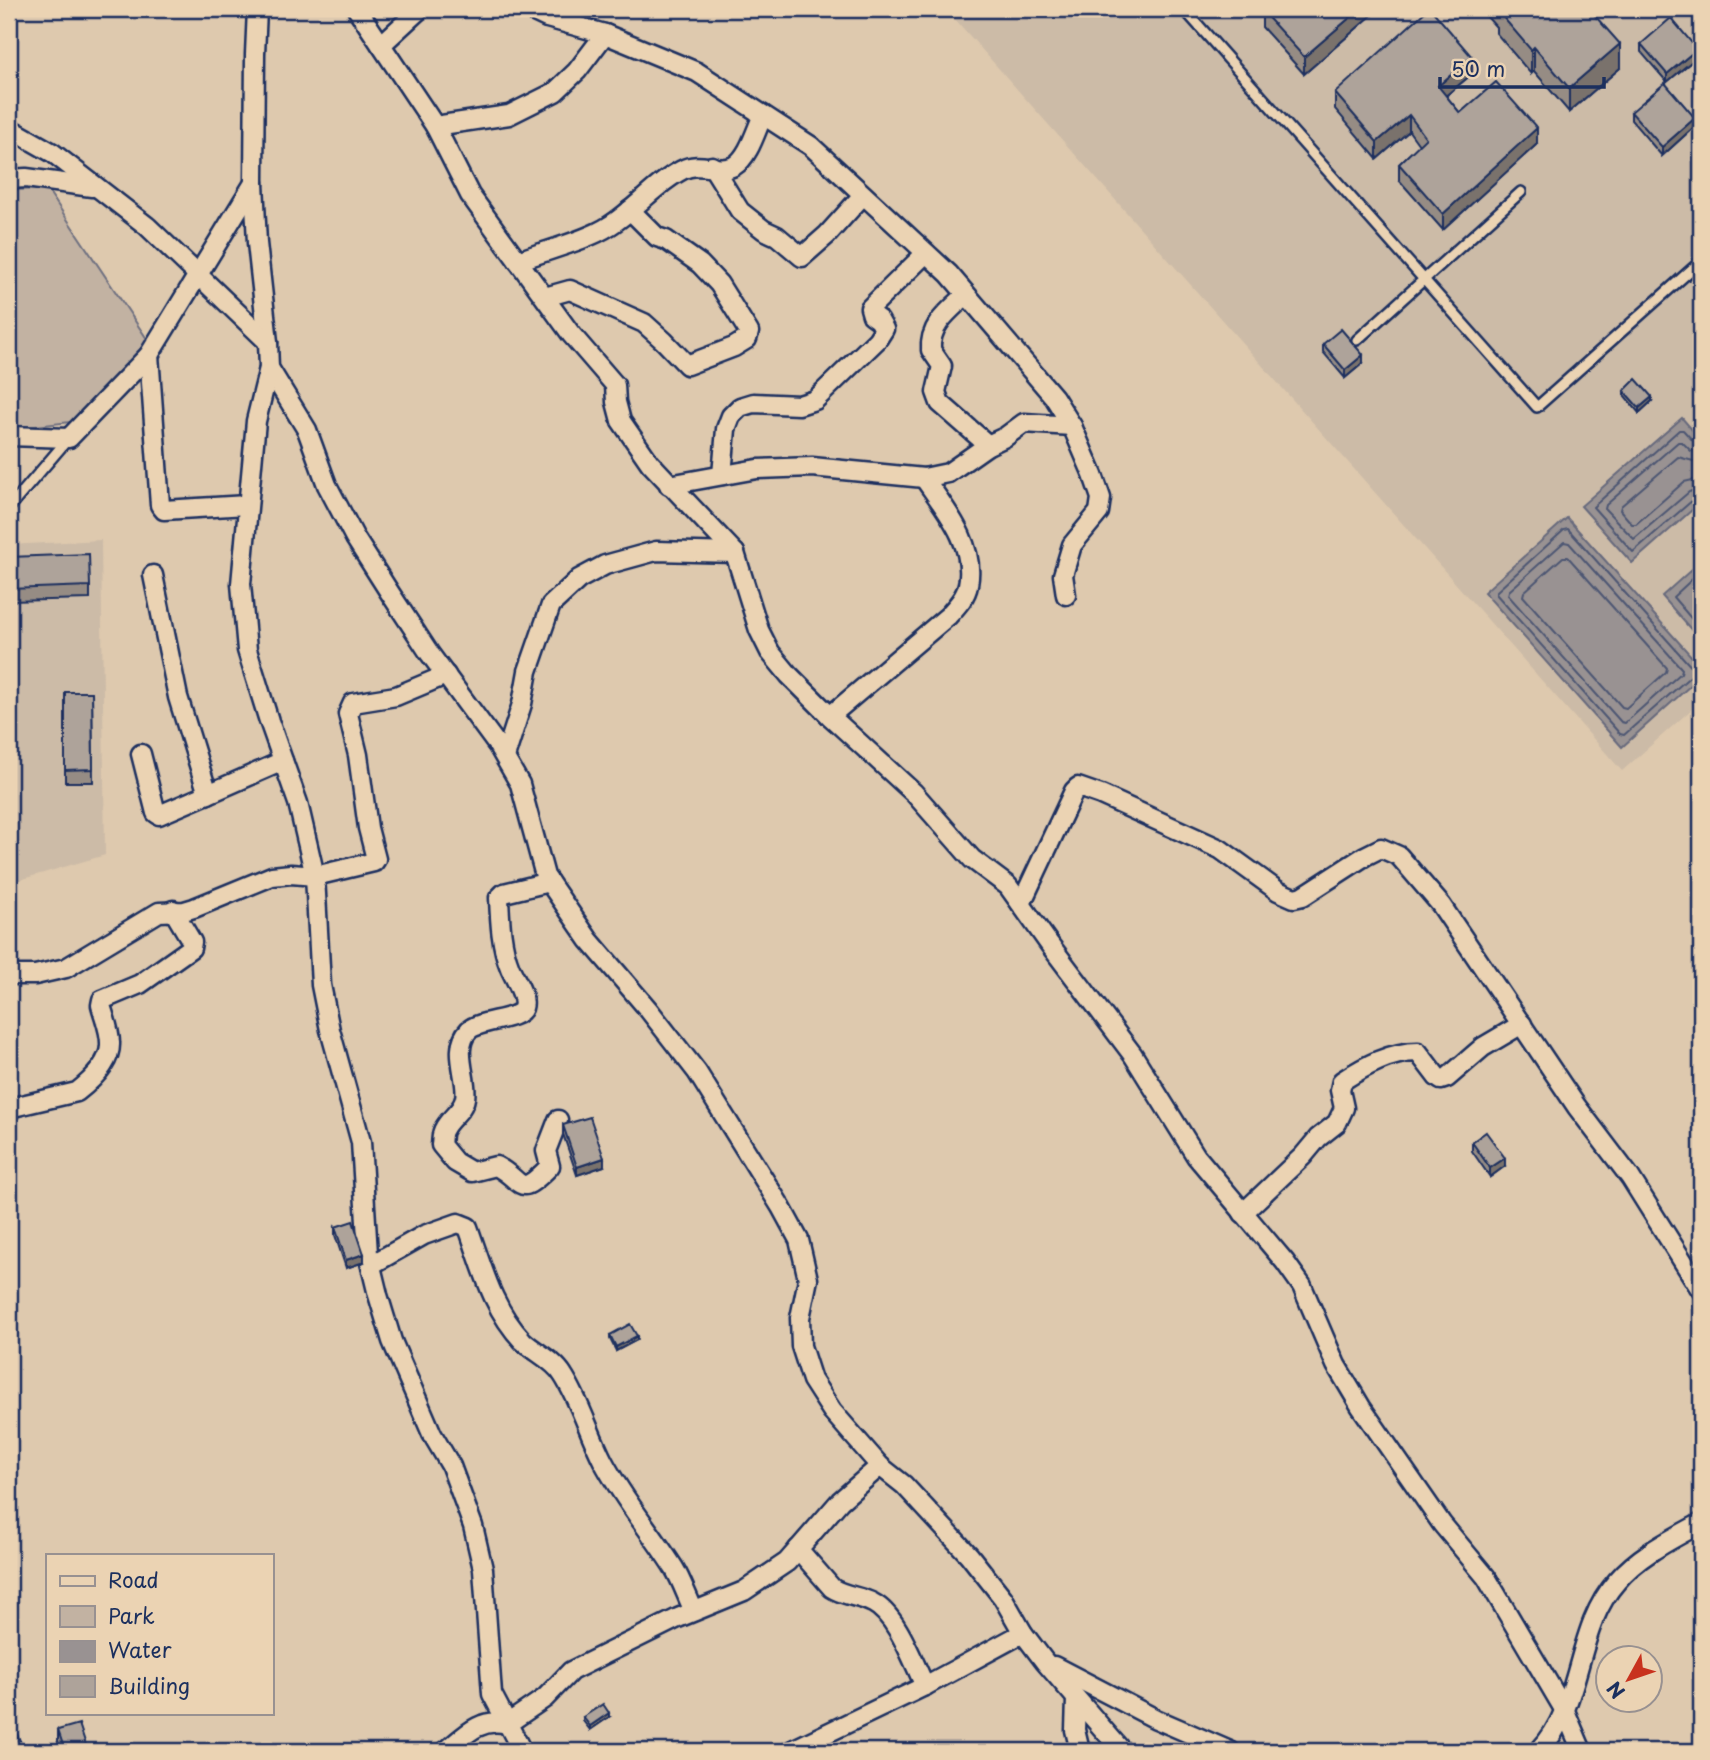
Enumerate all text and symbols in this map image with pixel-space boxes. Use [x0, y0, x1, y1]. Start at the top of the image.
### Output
scale bar [1440, 46, 1605, 90]
text: 50 m [1451, 52, 1505, 84]
legend [46, 1554, 273, 1714]
text: Road [108, 1563, 159, 1595]
text: Park [108, 1599, 155, 1631]
text: Water [108, 1633, 172, 1665]
north arrow [1594, 1644, 1664, 1714]
text: Building [108, 1669, 190, 1701]
text: N [1600, 1676, 1631, 1705]

